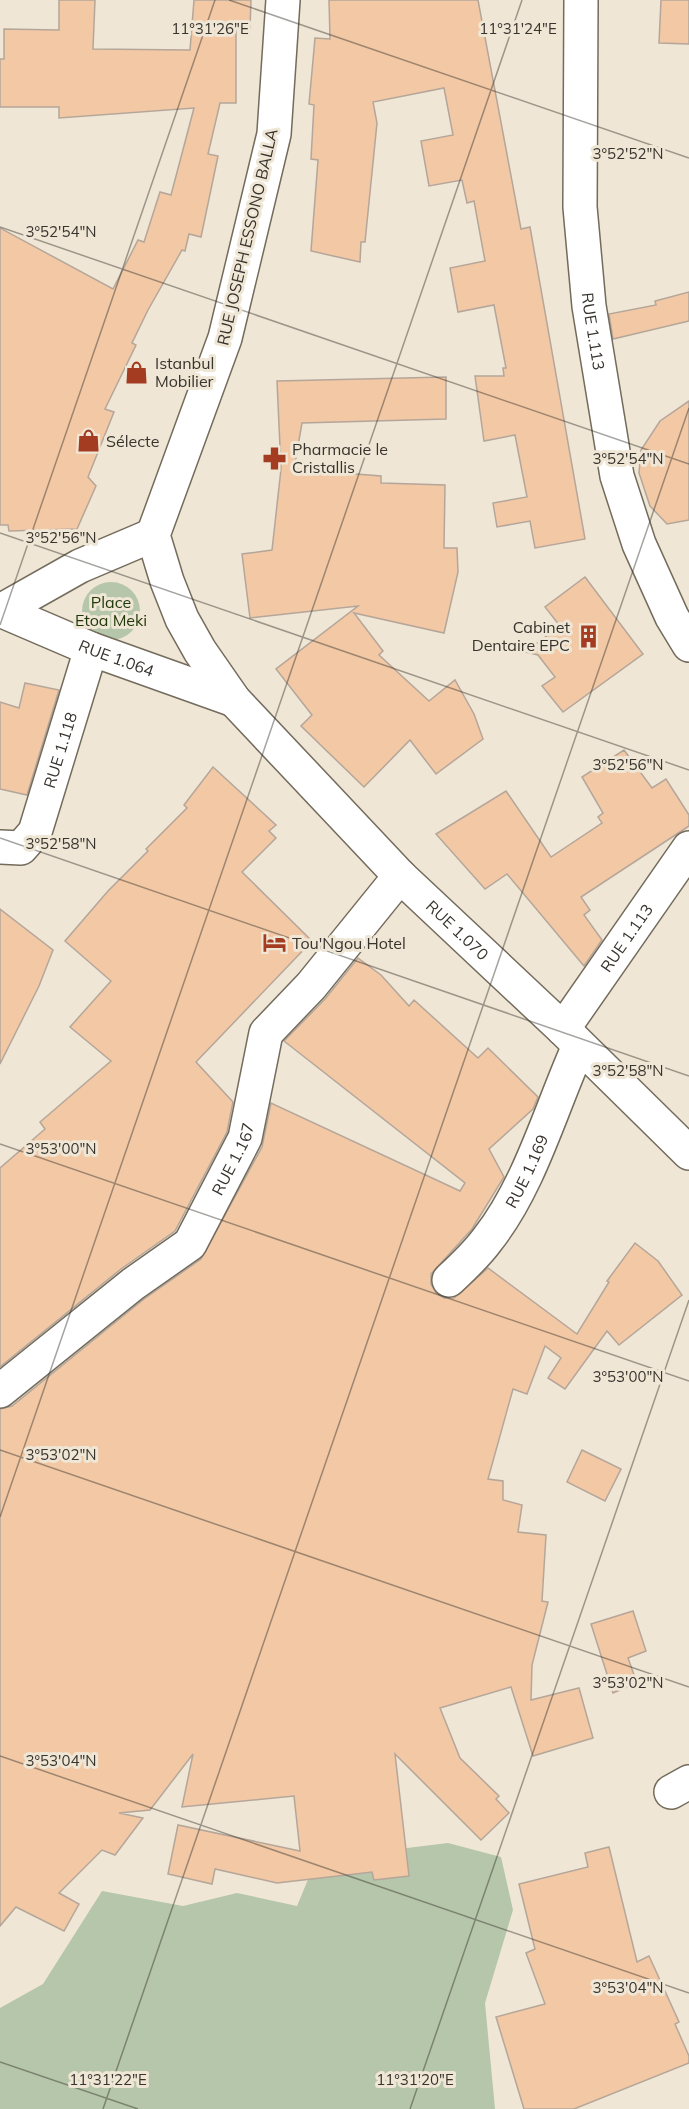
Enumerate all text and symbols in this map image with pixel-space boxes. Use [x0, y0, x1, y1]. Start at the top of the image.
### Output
text: 11°31'26"E [171, 19, 249, 38]
text: 11°31'24"E [479, 19, 557, 38]
street label: RUE JOSEPH ESSONO BALLA [212, 127, 282, 347]
text: 3°52'52"N [593, 144, 663, 163]
text: 3°52'54"N [26, 222, 96, 241]
street label: RUE 1.113 [578, 292, 609, 372]
place label: Istanbul Mobilier [155, 353, 214, 391]
shop icon: Istanbul Mobilier [124, 359, 150, 385]
shop icon: Sélecte [75, 428, 101, 454]
place label: Sélecte [106, 431, 159, 451]
place label: Pharmacie le Cristallis [292, 439, 388, 477]
pharmacy icon: Pharmacie le Cristallis [261, 445, 287, 471]
text: 3°52'54"N [593, 449, 663, 468]
text: 3°52'56"N [26, 528, 96, 547]
park label: Place Etoa Meki [75, 592, 147, 630]
place label: Cabinet Dentaire EPC [472, 617, 570, 655]
building icon: Cabinet Dentaire EPC [575, 623, 601, 649]
street label: RUE 1.064 [76, 635, 157, 681]
street label: RUE 1.118 [39, 710, 81, 790]
text: 3°52'56"N [593, 755, 663, 774]
text: 3°52'58"N [26, 834, 96, 853]
street label: RUE 1.070 [422, 896, 493, 964]
street label: RUE 1.113 [596, 900, 657, 976]
hotel icon: Tou'Ngou Hotel [261, 930, 287, 956]
place label: Tou'Ngou Hotel [292, 933, 406, 953]
text: 3°52'58"N [593, 1061, 663, 1080]
street label: RUE 1.167 [207, 1121, 258, 1199]
street label: RUE 1.169 [501, 1132, 552, 1211]
text: 3°53'00"N [26, 1139, 96, 1158]
text: 3°53'00"N [593, 1367, 663, 1386]
text: 3°53'02"N [26, 1445, 96, 1464]
text: 3°53'02"N [593, 1673, 663, 1692]
text: 3°53'04"N [26, 1751, 96, 1770]
text: 3°53'04"N [593, 1978, 663, 1997]
text: 11°31'22"E [69, 2070, 147, 2089]
text: 11°31'20"E [376, 2070, 454, 2089]

